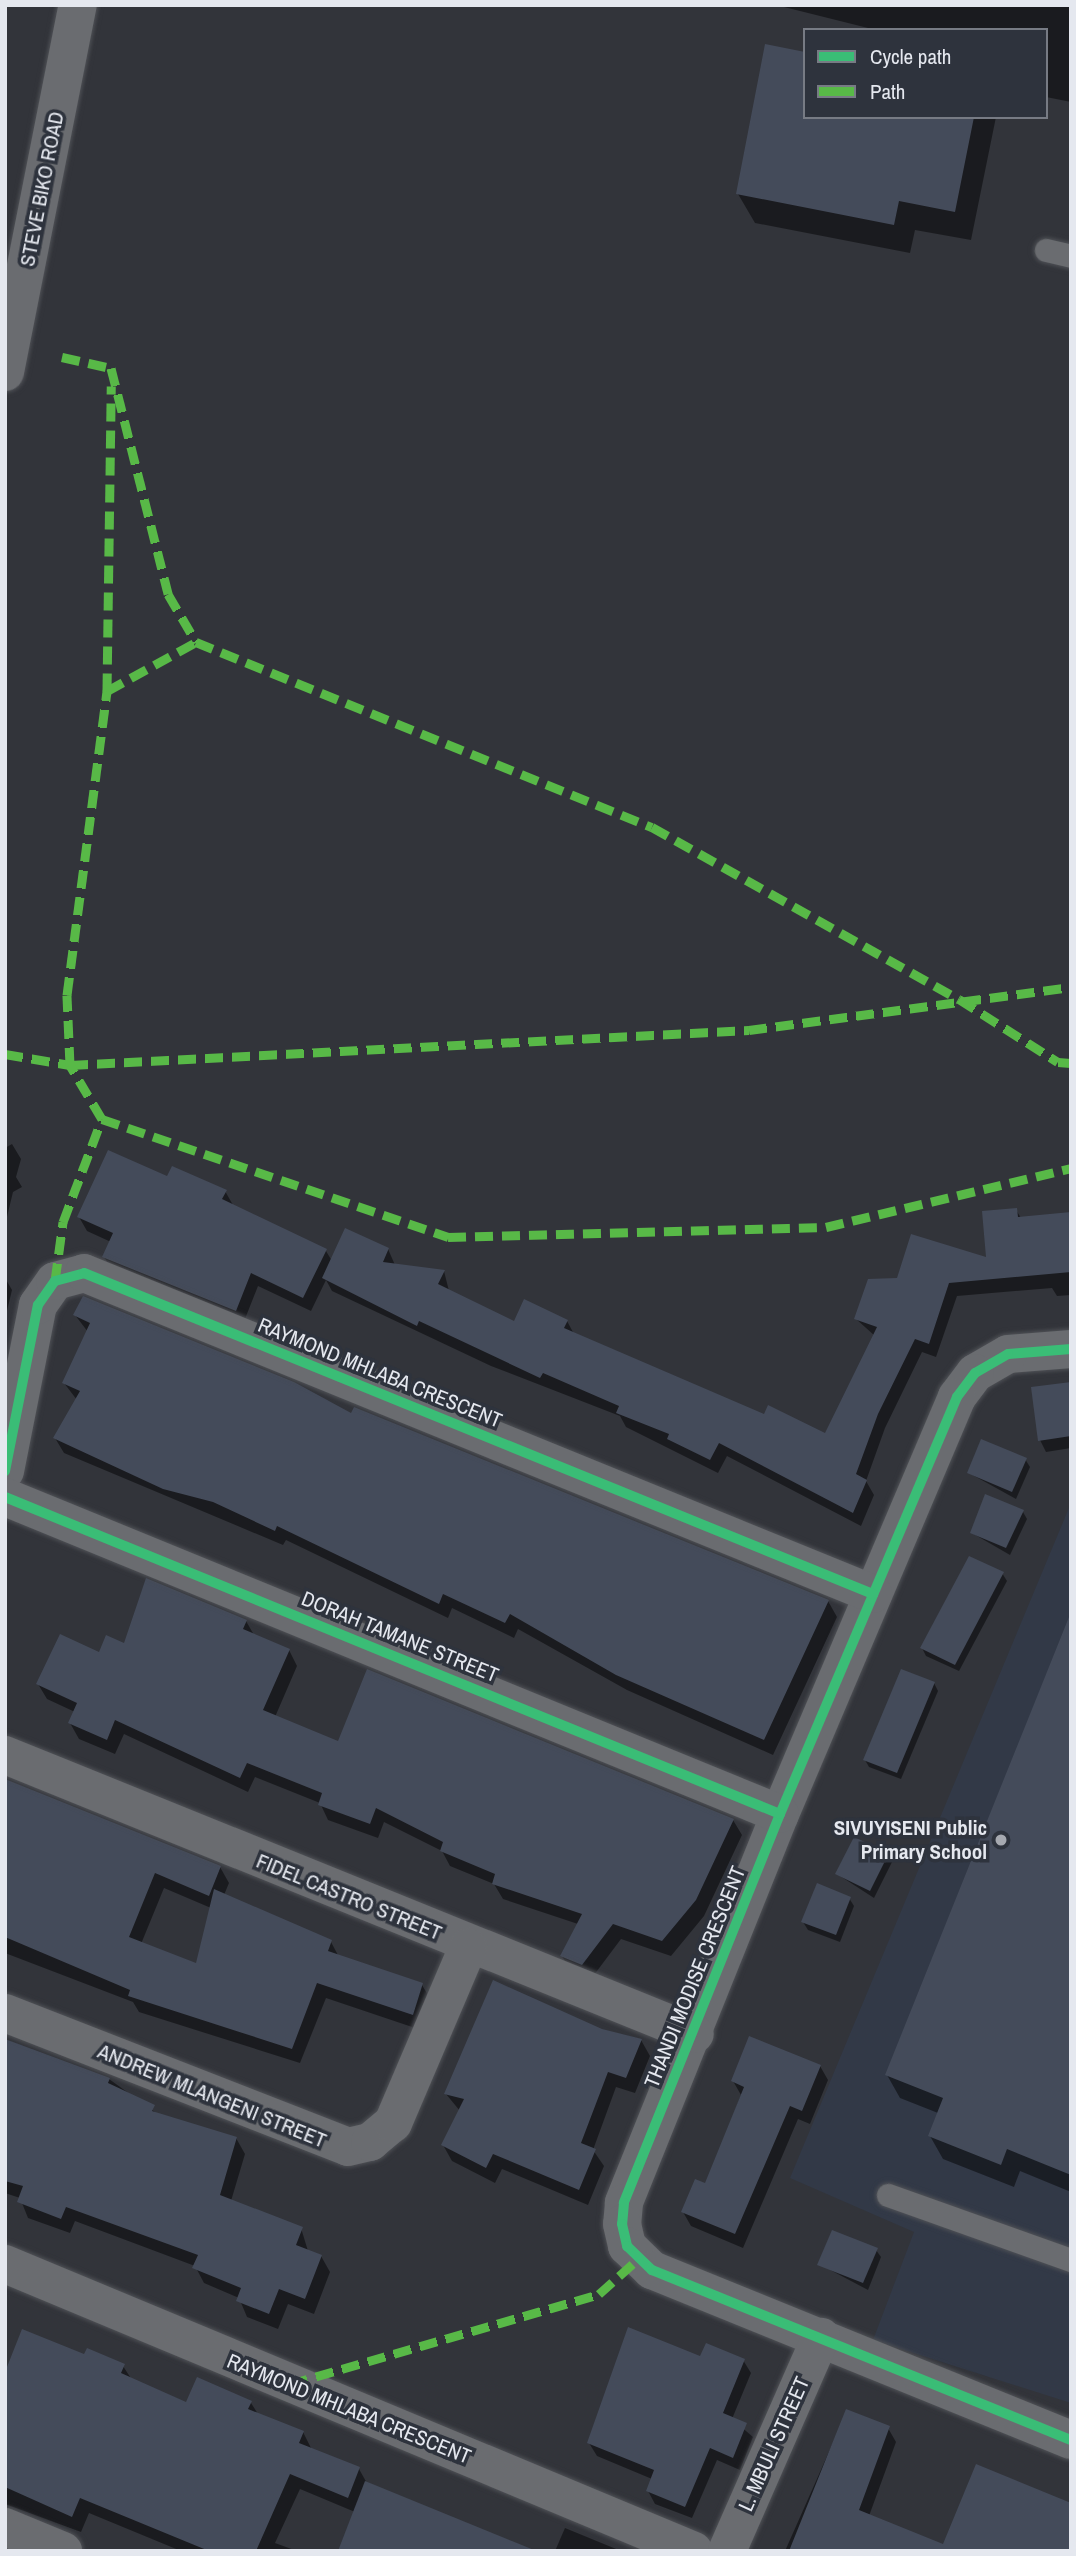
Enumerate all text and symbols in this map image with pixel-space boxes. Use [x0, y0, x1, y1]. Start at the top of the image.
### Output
legend [803, 28, 1048, 119]
text: Cycle path [870, 42, 951, 71]
text: Path [870, 77, 905, 106]
street label: STEVE BIKO ROAD [15, 110, 69, 268]
street label: RAYMOND MHLABA CRESCENT [254, 1312, 506, 1434]
street label: DORAH TAMANE STREET [298, 1586, 502, 1688]
place label: SIVUYISENI Public Primary School [834, 1815, 987, 1865]
marker: SIVUYISENI Public Primary School [993, 1832, 1009, 1848]
street label: FIDEL CASTRO STREET [252, 1848, 446, 1946]
street label: THANDI MODISE CRESCENT [639, 1863, 751, 2091]
street label: ANDREW MLANGENI STREET [94, 2039, 330, 2153]
street label: RAYMOND MHLABA CRESCENT [223, 2348, 475, 2470]
street label: L. MBULI STREET [733, 2373, 815, 2515]

